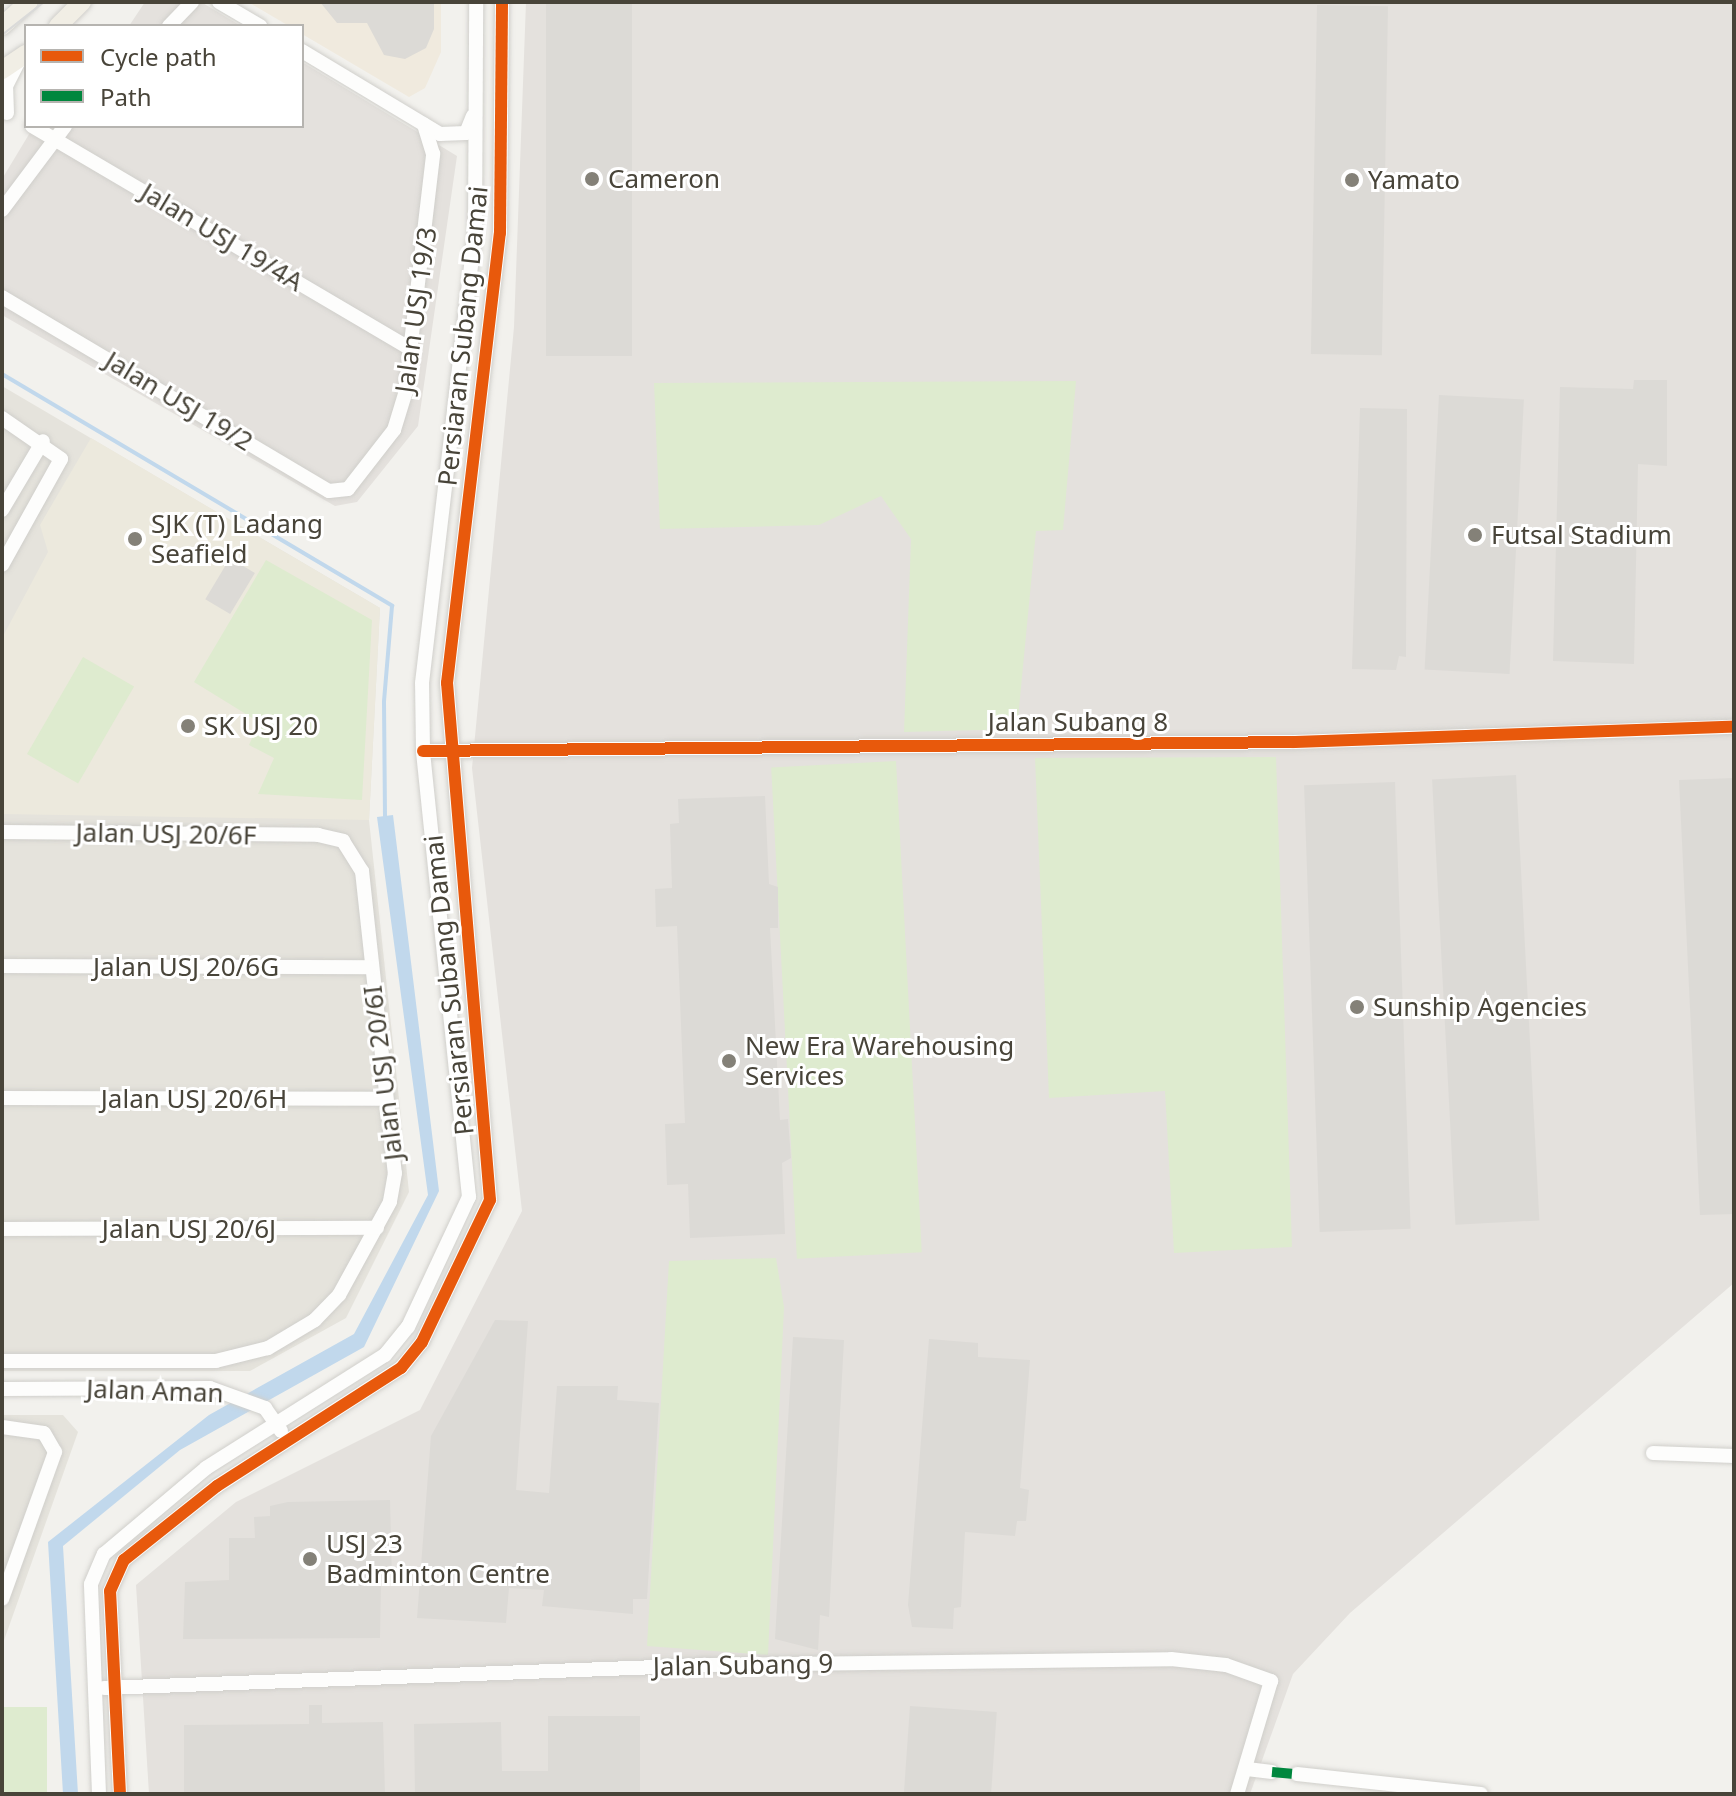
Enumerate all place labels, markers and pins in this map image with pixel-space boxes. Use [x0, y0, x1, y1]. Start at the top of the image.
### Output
place label: Cameron [608, 163, 720, 195]
place label: Yamato [1368, 164, 1460, 196]
marker: Cameron [583, 170, 601, 188]
marker: Yamato [1343, 171, 1361, 189]
place label: SJK (T) Ladang Seafield [151, 508, 323, 570]
place label: Futsal Stadium [1491, 519, 1672, 551]
marker: Futsal Stadium [1466, 526, 1484, 544]
marker: SJK (T) Ladang Seafield [126, 530, 144, 548]
place label: SK USJ 20 [204, 710, 318, 742]
marker: SK USJ 20 [179, 717, 197, 735]
place label: Sunship Agencies [1373, 991, 1587, 1023]
marker: Sunship Agencies [1348, 998, 1366, 1016]
place label: New Era Warehousing Services [745, 1030, 1014, 1092]
marker: New Era Warehousing Services [720, 1052, 738, 1070]
place label: USJ 23 Badminton Centre [326, 1528, 550, 1590]
marker: USJ 23 Badminton Centre [301, 1550, 319, 1568]

